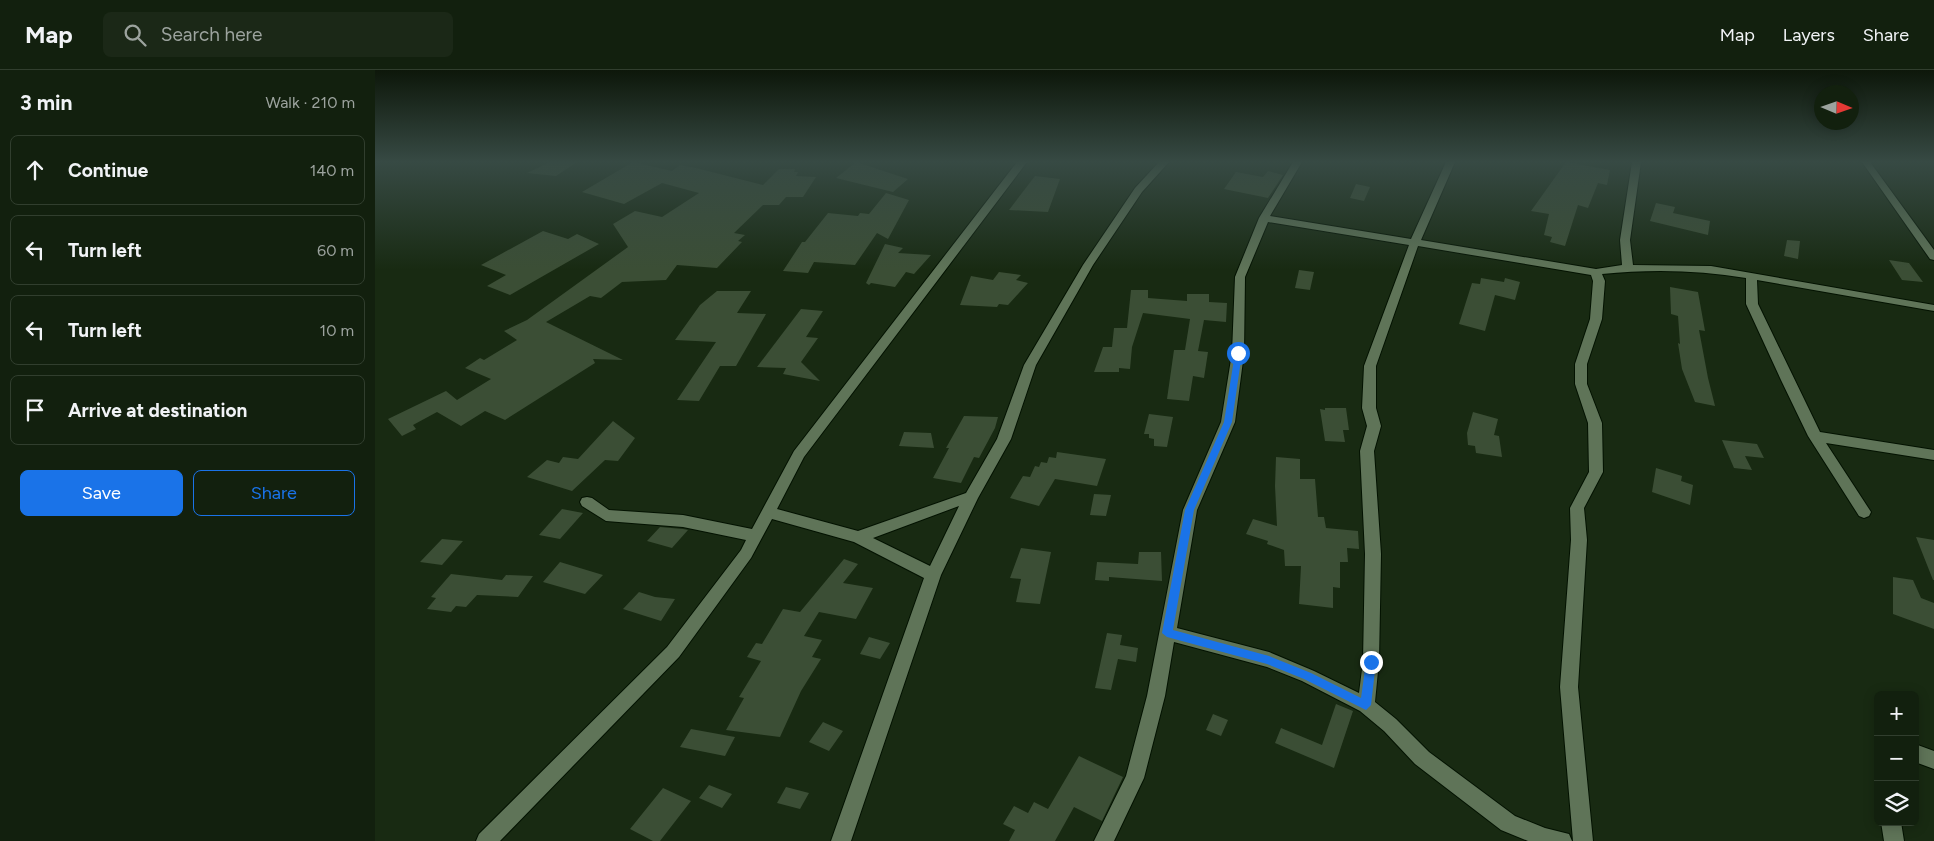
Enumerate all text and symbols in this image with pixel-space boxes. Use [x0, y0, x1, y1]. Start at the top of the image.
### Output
search box [103, 12, 453, 57]
text: Map [25, 20, 73, 49]
icon: search [121, 21, 149, 49]
text: Search here [161, 23, 262, 46]
text: Map [1720, 24, 1755, 46]
text: Layers [1783, 24, 1835, 46]
text: Share [1863, 24, 1909, 46]
north arrow [1814, 85, 1859, 130]
text: 3 min [20, 90, 72, 115]
text: Walk · 210 m [266, 93, 355, 112]
icon: ahead [21, 156, 49, 184]
text: Continue [68, 159, 148, 182]
text: 140 m [310, 161, 354, 180]
icon: left [21, 236, 49, 264]
text: Turn left [68, 239, 142, 262]
text: 60 m [317, 241, 354, 260]
icon: left [21, 316, 49, 344]
text: Turn left [68, 319, 142, 342]
text: 10 m [320, 321, 354, 340]
route start [1227, 342, 1250, 365]
icon: arrive [21, 396, 49, 424]
text: Arrive at destination [68, 399, 247, 422]
button: Save [20, 470, 183, 516]
button: Share [193, 470, 355, 516]
route end [1360, 651, 1383, 674]
map controls [1874, 691, 1919, 826]
button: + [1874, 691, 1919, 736]
button: − [1874, 736, 1919, 781]
button: layers [1874, 781, 1919, 826]

